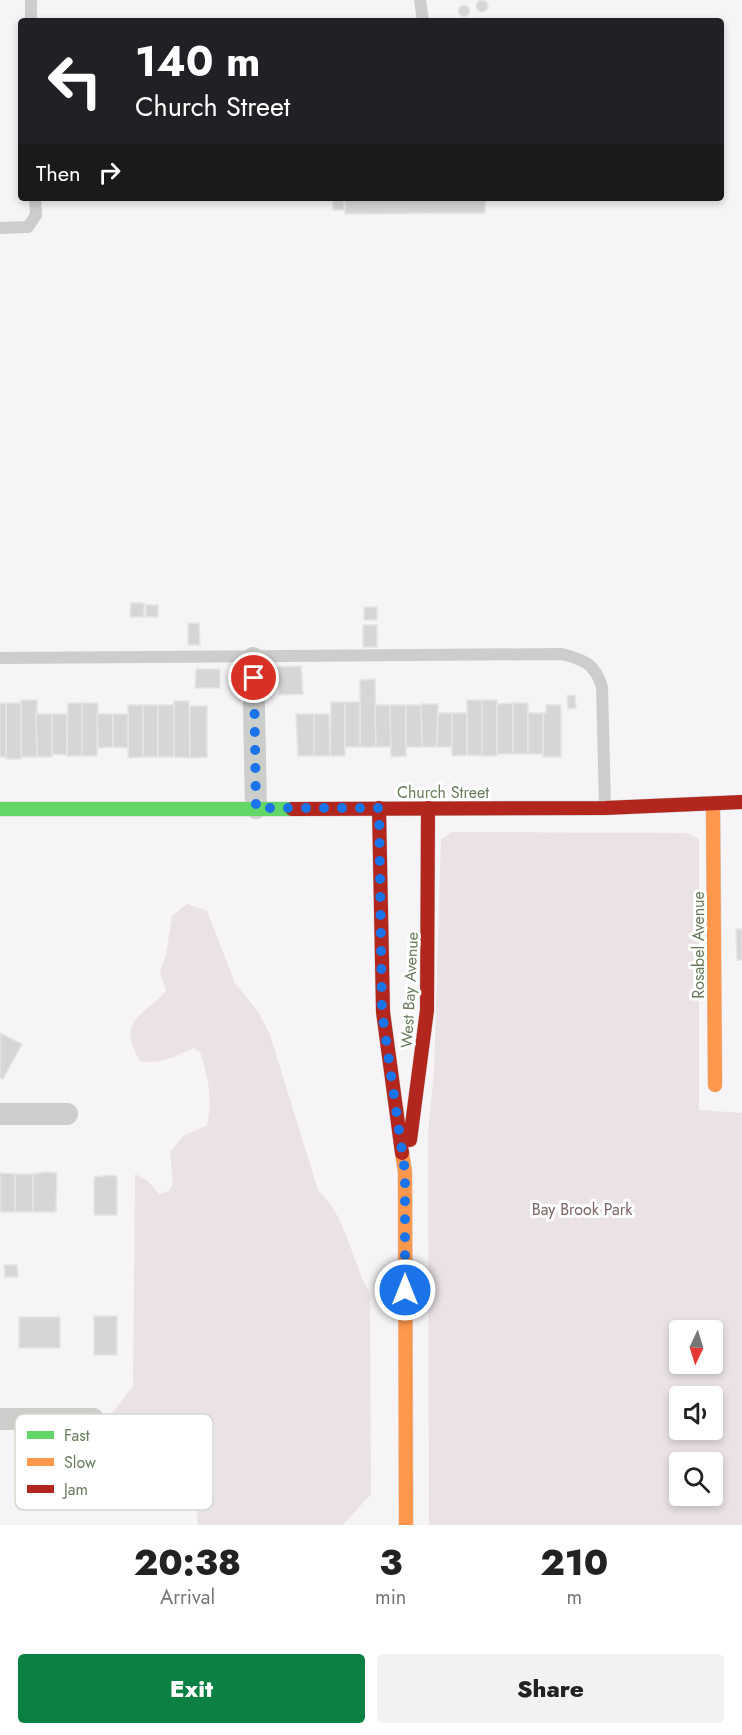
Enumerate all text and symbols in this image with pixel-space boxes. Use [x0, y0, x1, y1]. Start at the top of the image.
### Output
text: 140 m [135, 31, 261, 92]
icon: left [36, 42, 114, 120]
text: Church Street [135, 87, 290, 126]
icon: right [93, 156, 126, 189]
text: Then [36, 157, 81, 189]
pin [228, 652, 279, 703]
icon: arrive [237, 661, 270, 694]
street label: Church Street [397, 781, 489, 804]
street label: Rosabel Avenue [687, 891, 710, 999]
street label: West Bay Avenue [395, 931, 424, 1049]
park label: Bay Brook Park [532, 1198, 633, 1221]
position arrow [373, 1258, 437, 1322]
north arrow [669, 1320, 723, 1374]
map controls [669, 1320, 723, 1506]
button: sound [669, 1386, 723, 1440]
legend [15, 1414, 213, 1510]
text: Fast [64, 1424, 90, 1447]
text: Slow [64, 1451, 96, 1474]
button: search [669, 1452, 723, 1506]
text: Jam [62, 1478, 88, 1501]
text: 20:38 [134, 1536, 241, 1588]
text: 3 [379, 1536, 402, 1588]
text: 210 [540, 1536, 608, 1588]
text: Arrival [160, 1583, 215, 1612]
text: min [375, 1583, 406, 1612]
text: m [566, 1583, 582, 1612]
button: Exit [18, 1654, 365, 1723]
button: Share [377, 1654, 724, 1723]

